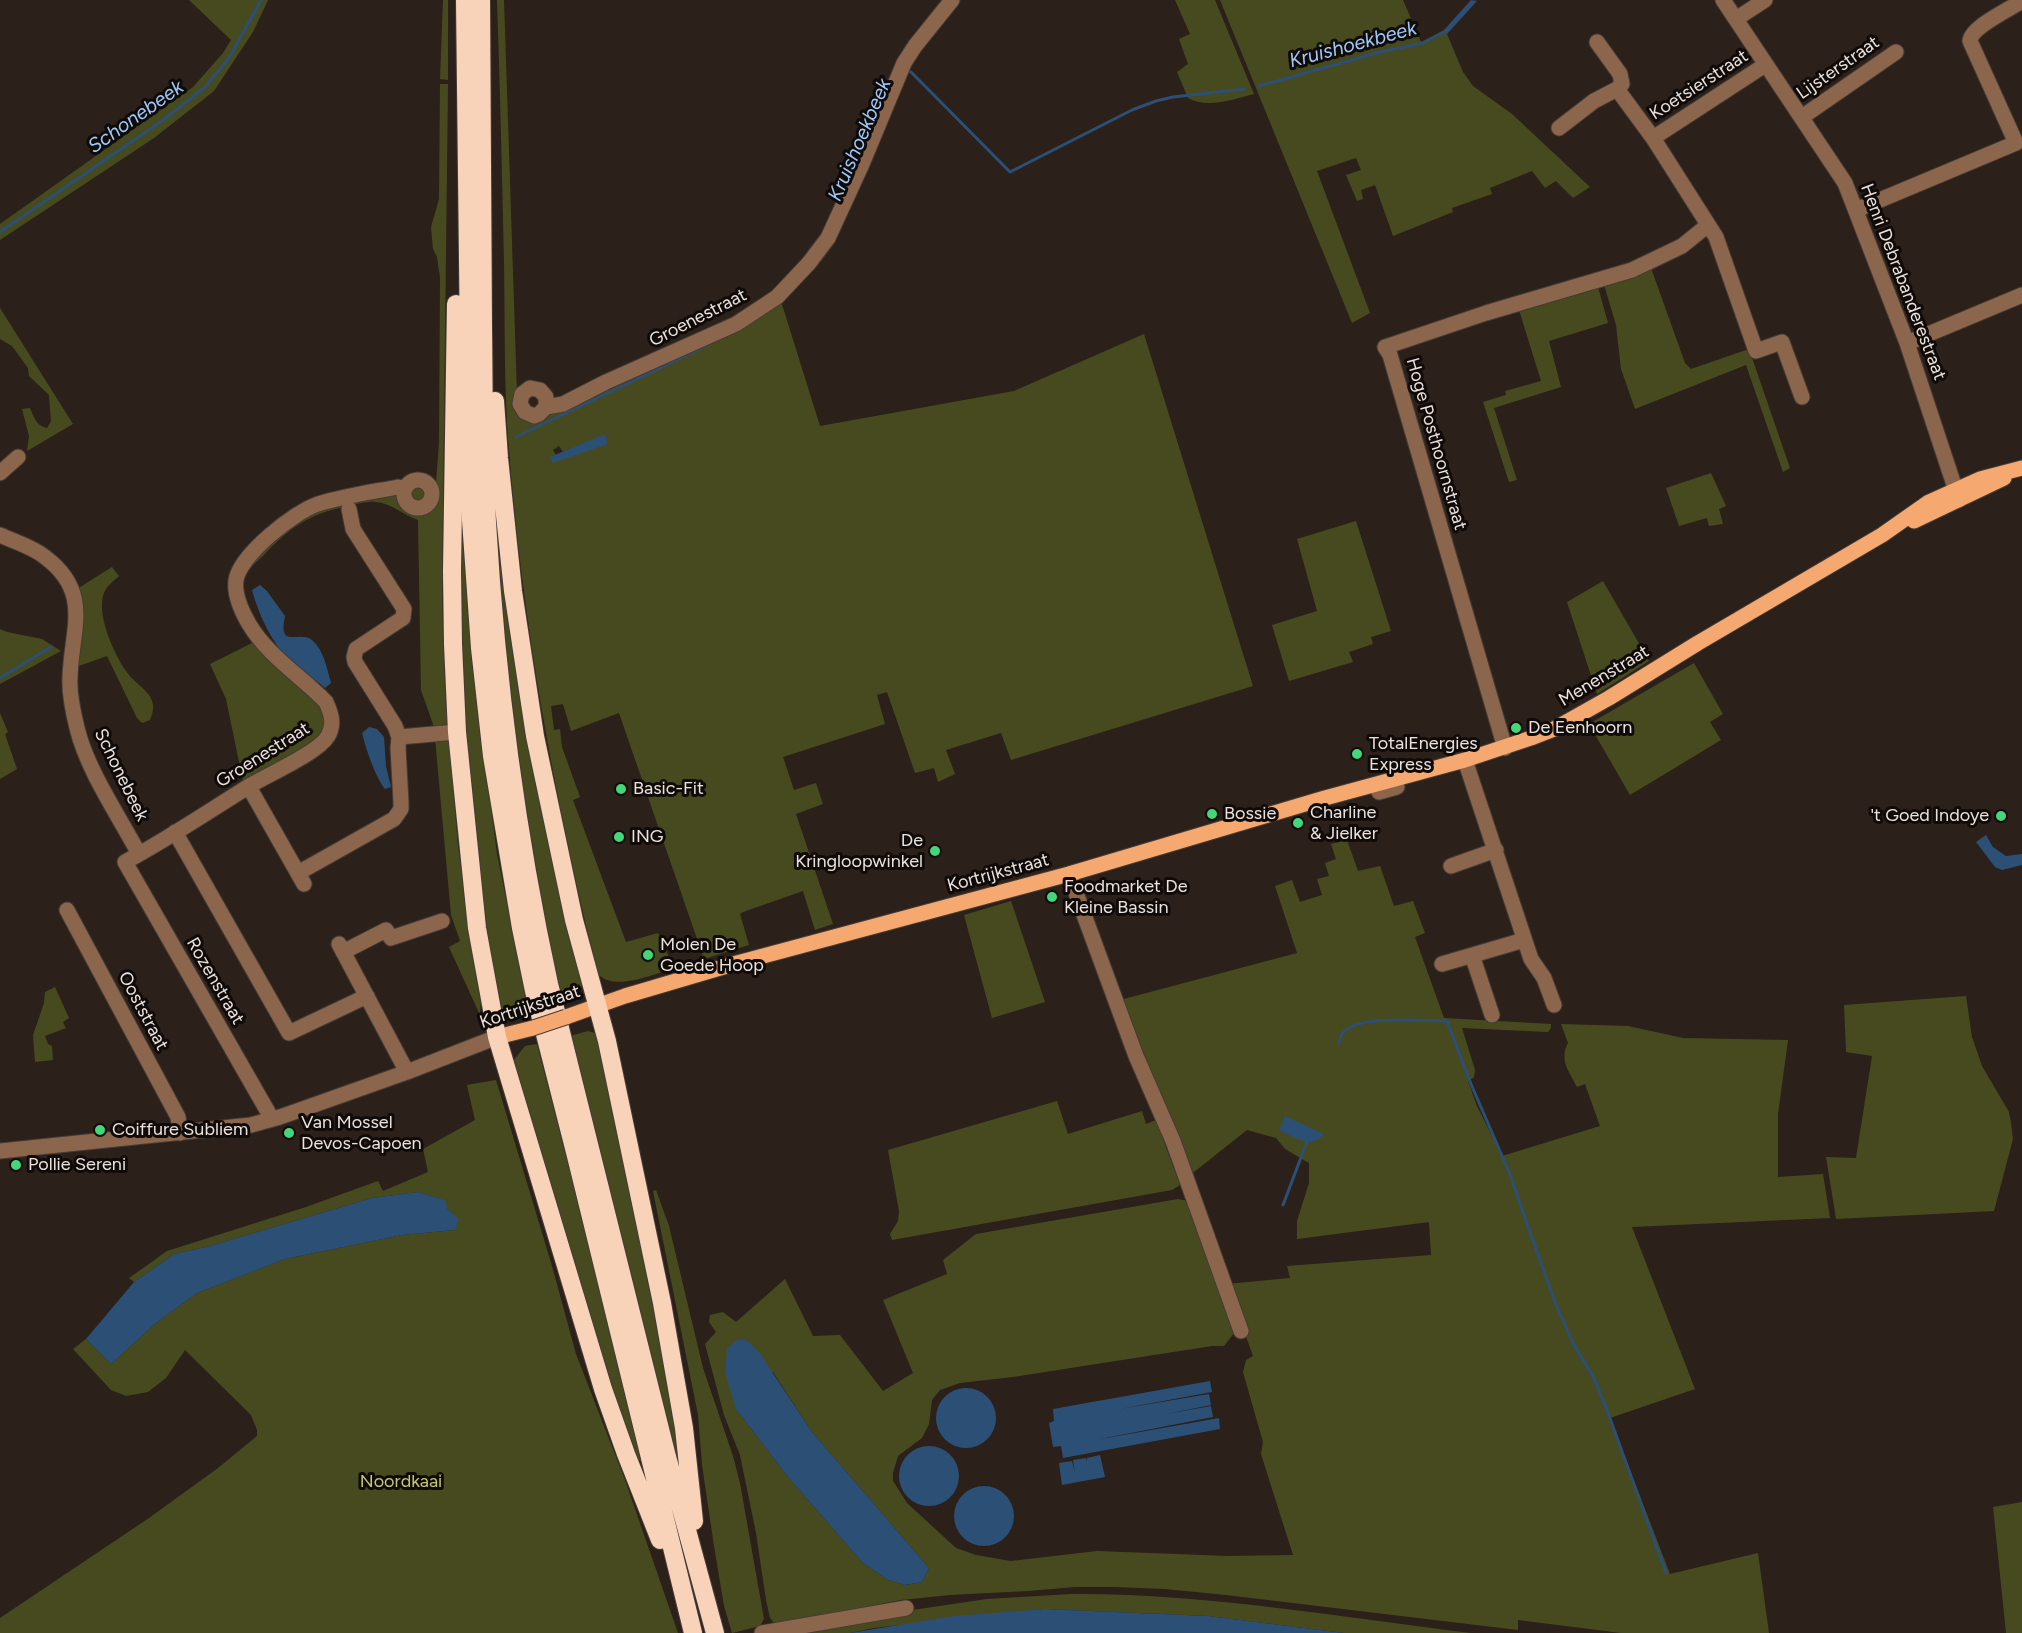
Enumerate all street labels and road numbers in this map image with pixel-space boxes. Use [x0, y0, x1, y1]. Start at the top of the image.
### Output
street label: Lijsterstraat [1793, 32, 1883, 104]
street label: Koetsierstraat [1646, 45, 1752, 125]
street label: Henri Debrabanderestraat [1856, 181, 1950, 383]
street label: Groenestraat [646, 284, 750, 352]
street label: Hoge Posthoornstraat [1401, 355, 1471, 533]
street label: Menenstraat [1555, 641, 1653, 711]
street label: Groenestraat [212, 718, 314, 792]
street label: Schonebeek [89, 725, 153, 825]
street label: Kortrijkstraat [945, 849, 1051, 897]
street label: Rozenstraat [181, 934, 249, 1028]
street label: Ooststraat [113, 968, 173, 1054]
street label: Kortrijkstraat [477, 981, 583, 1033]

